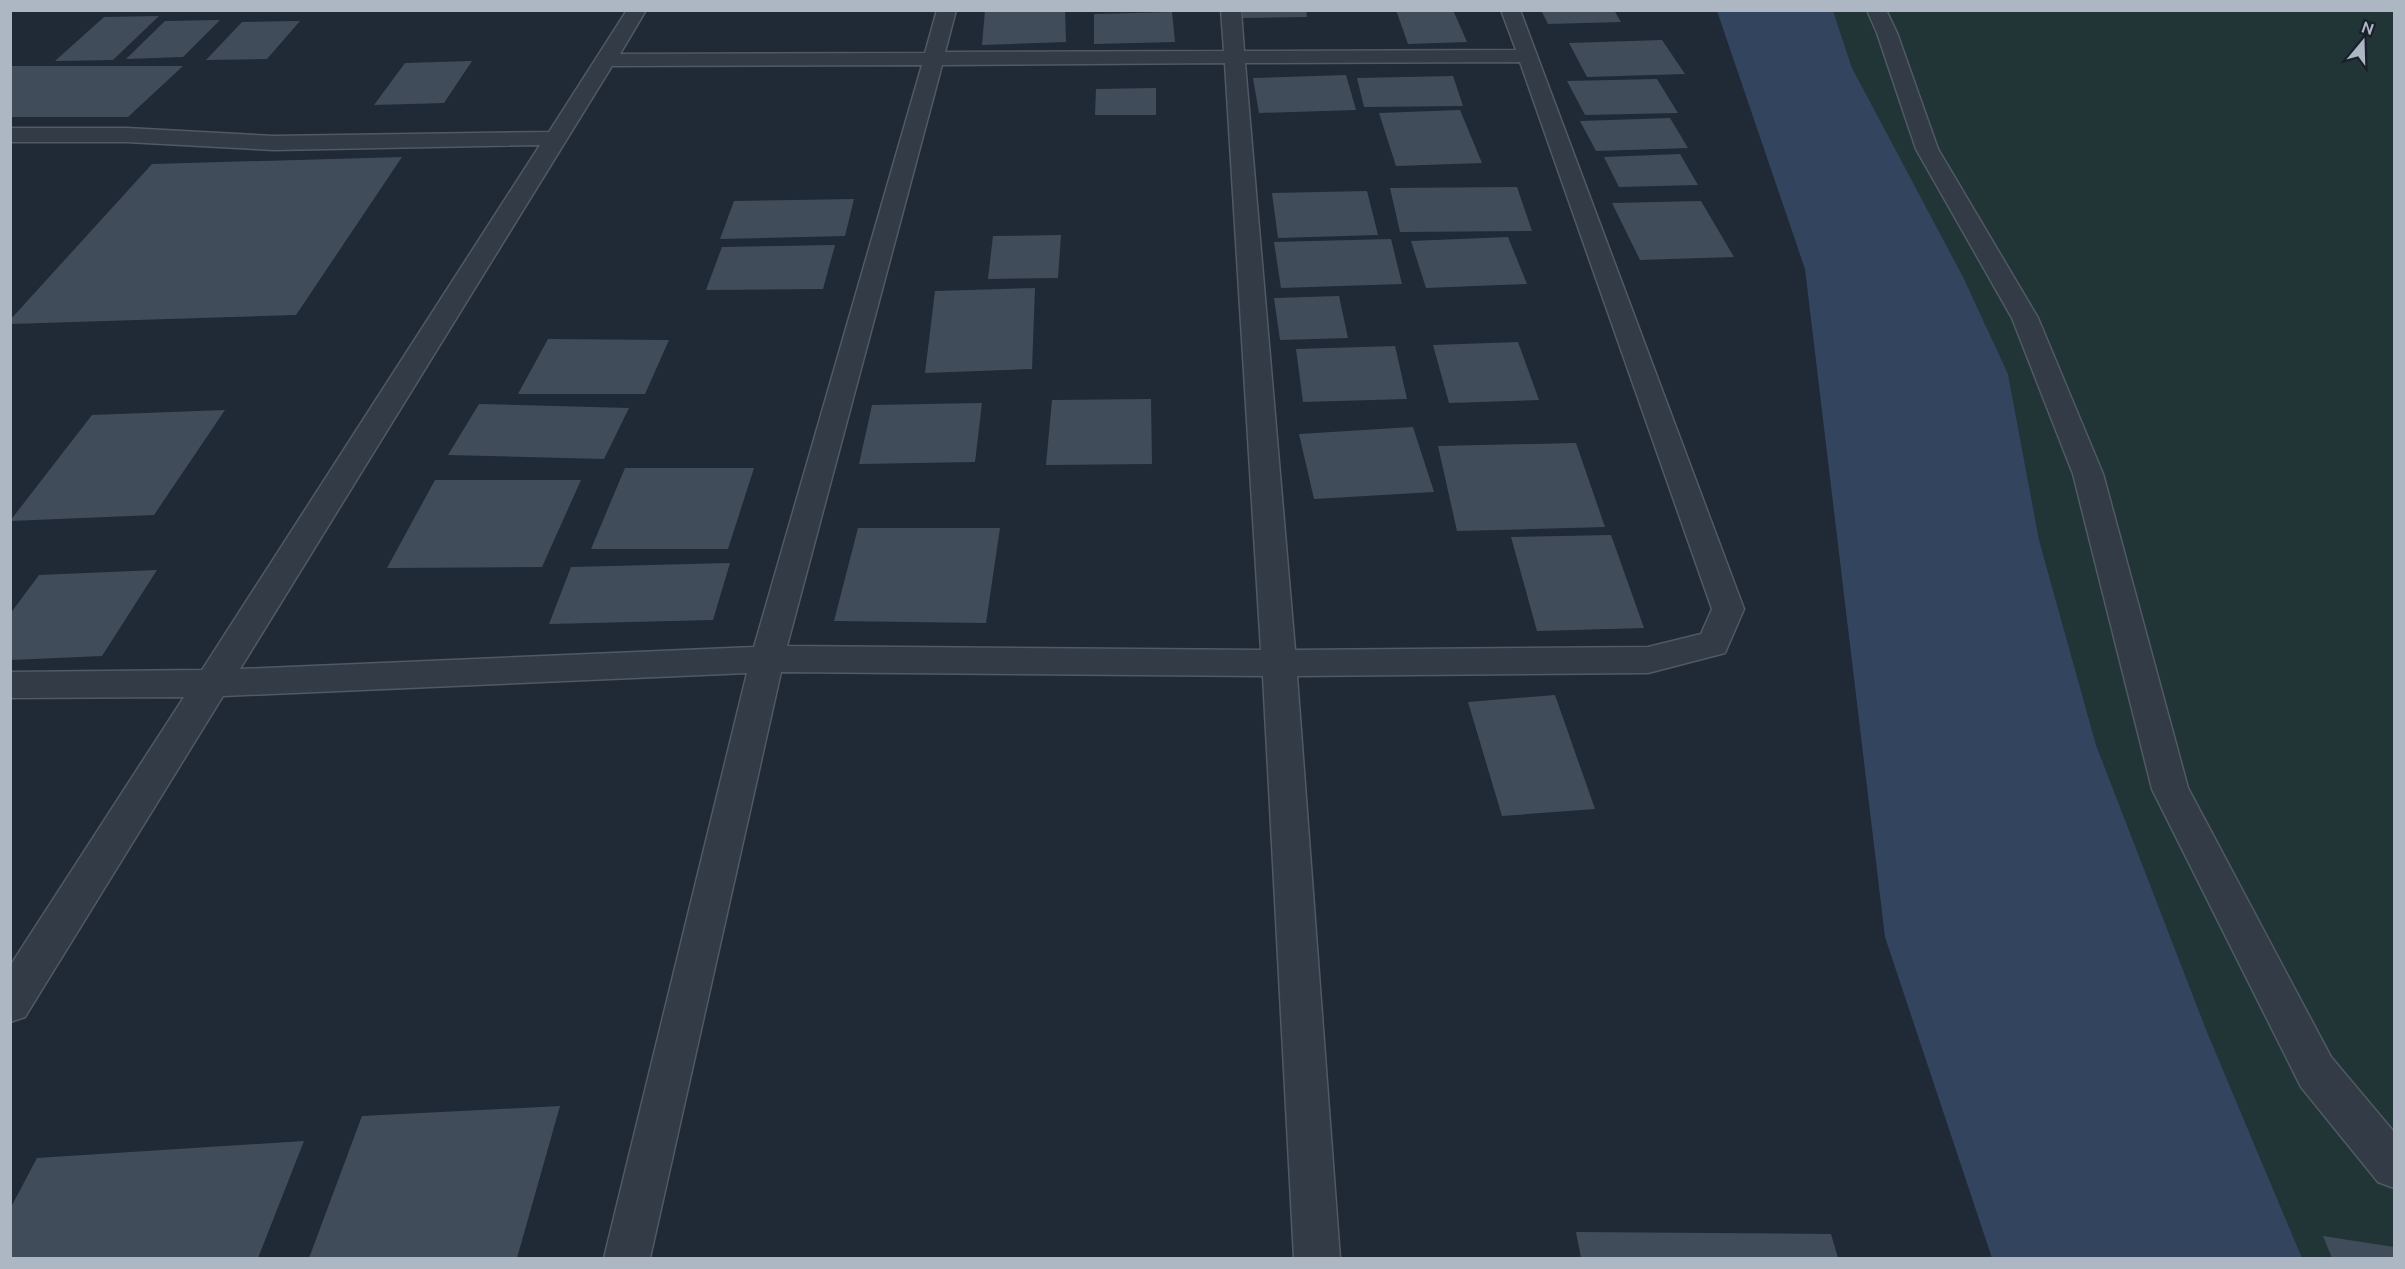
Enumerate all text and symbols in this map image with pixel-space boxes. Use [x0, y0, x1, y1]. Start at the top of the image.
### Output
north arrow [2333, 12, 2393, 72]
text: N [2359, 17, 2376, 38]

